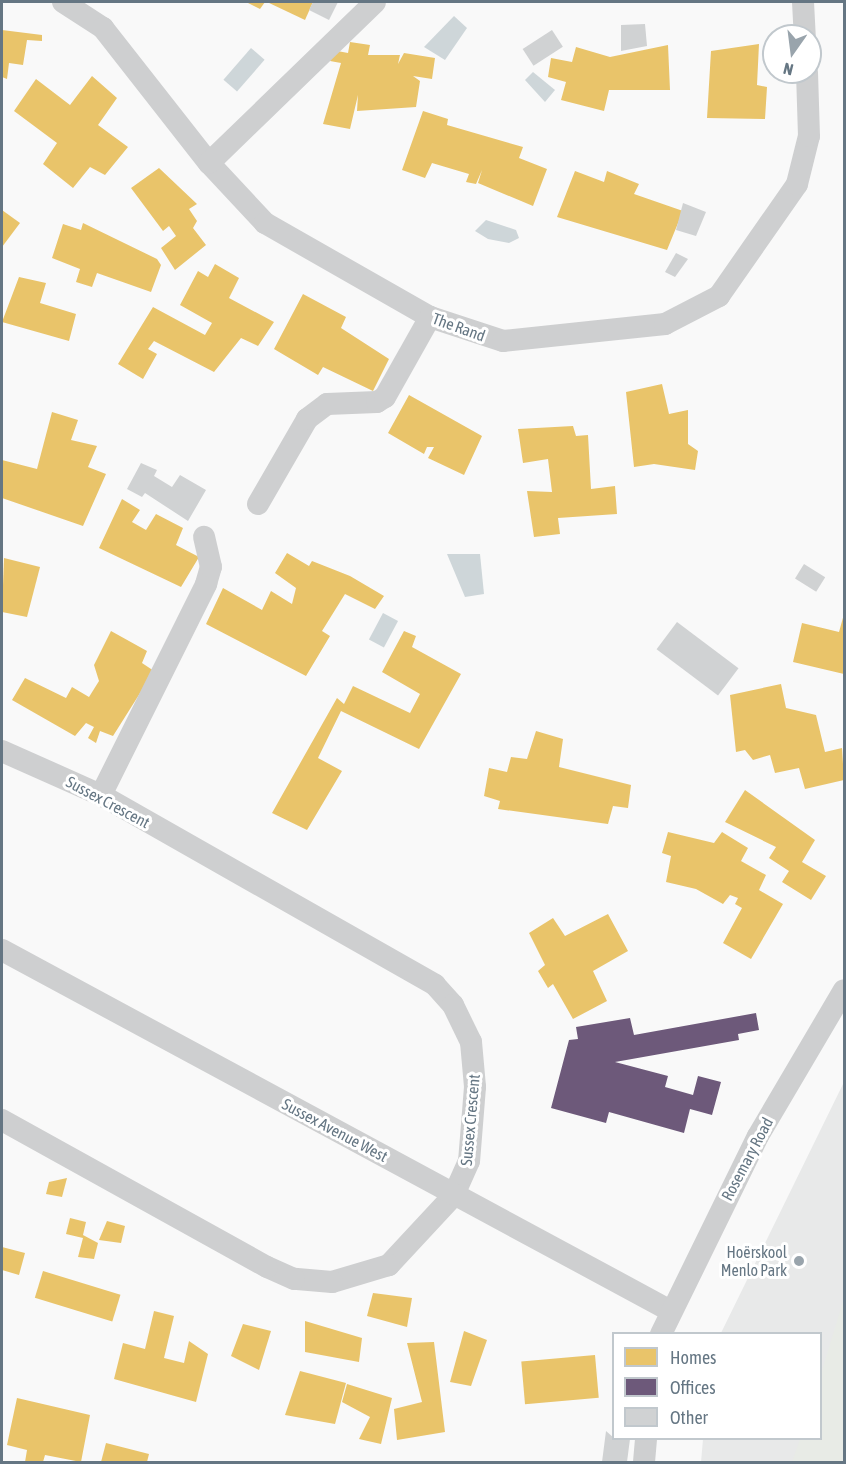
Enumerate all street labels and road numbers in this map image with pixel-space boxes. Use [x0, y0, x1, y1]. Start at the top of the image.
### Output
street label: The Rand [430, 309, 488, 345]
street label: Sussex Crescent [63, 772, 153, 832]
street label: Sussex Crescent [456, 1073, 484, 1167]
street label: Sussex Avenue West [279, 1094, 391, 1166]
street label: Rosemary Road [717, 1114, 777, 1204]

